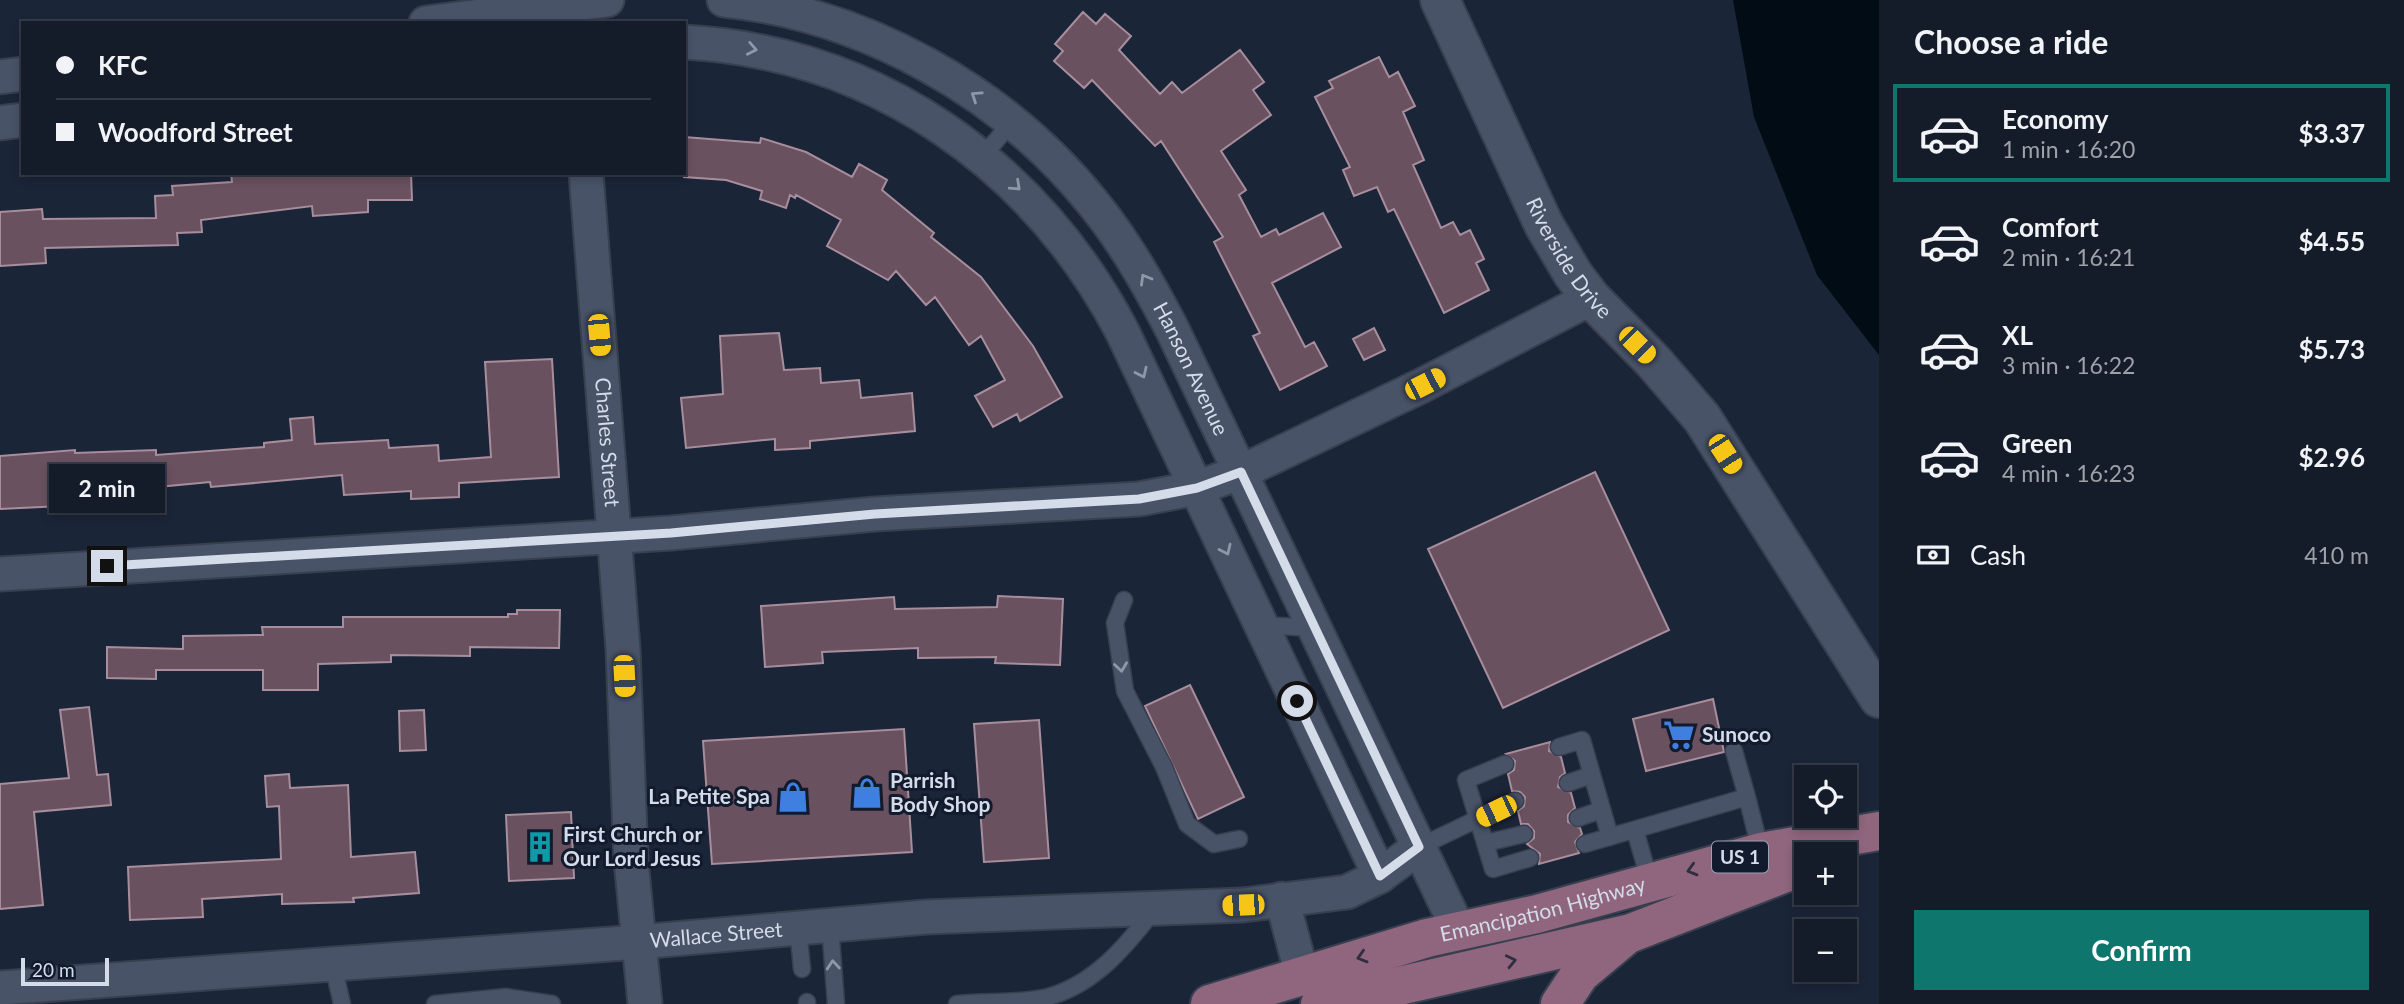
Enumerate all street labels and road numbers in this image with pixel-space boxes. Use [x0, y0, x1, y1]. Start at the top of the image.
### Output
street label: Riverside Drive [1522, 193, 1618, 323]
street label: Hanson Avenue [1149, 297, 1235, 439]
street label: Charles Street [591, 376, 626, 508]
road number: US 1 [1712, 842, 1768, 872]
street label: Emancipation Highway [1437, 871, 1648, 946]
street label: Wallace Street [649, 916, 784, 952]

